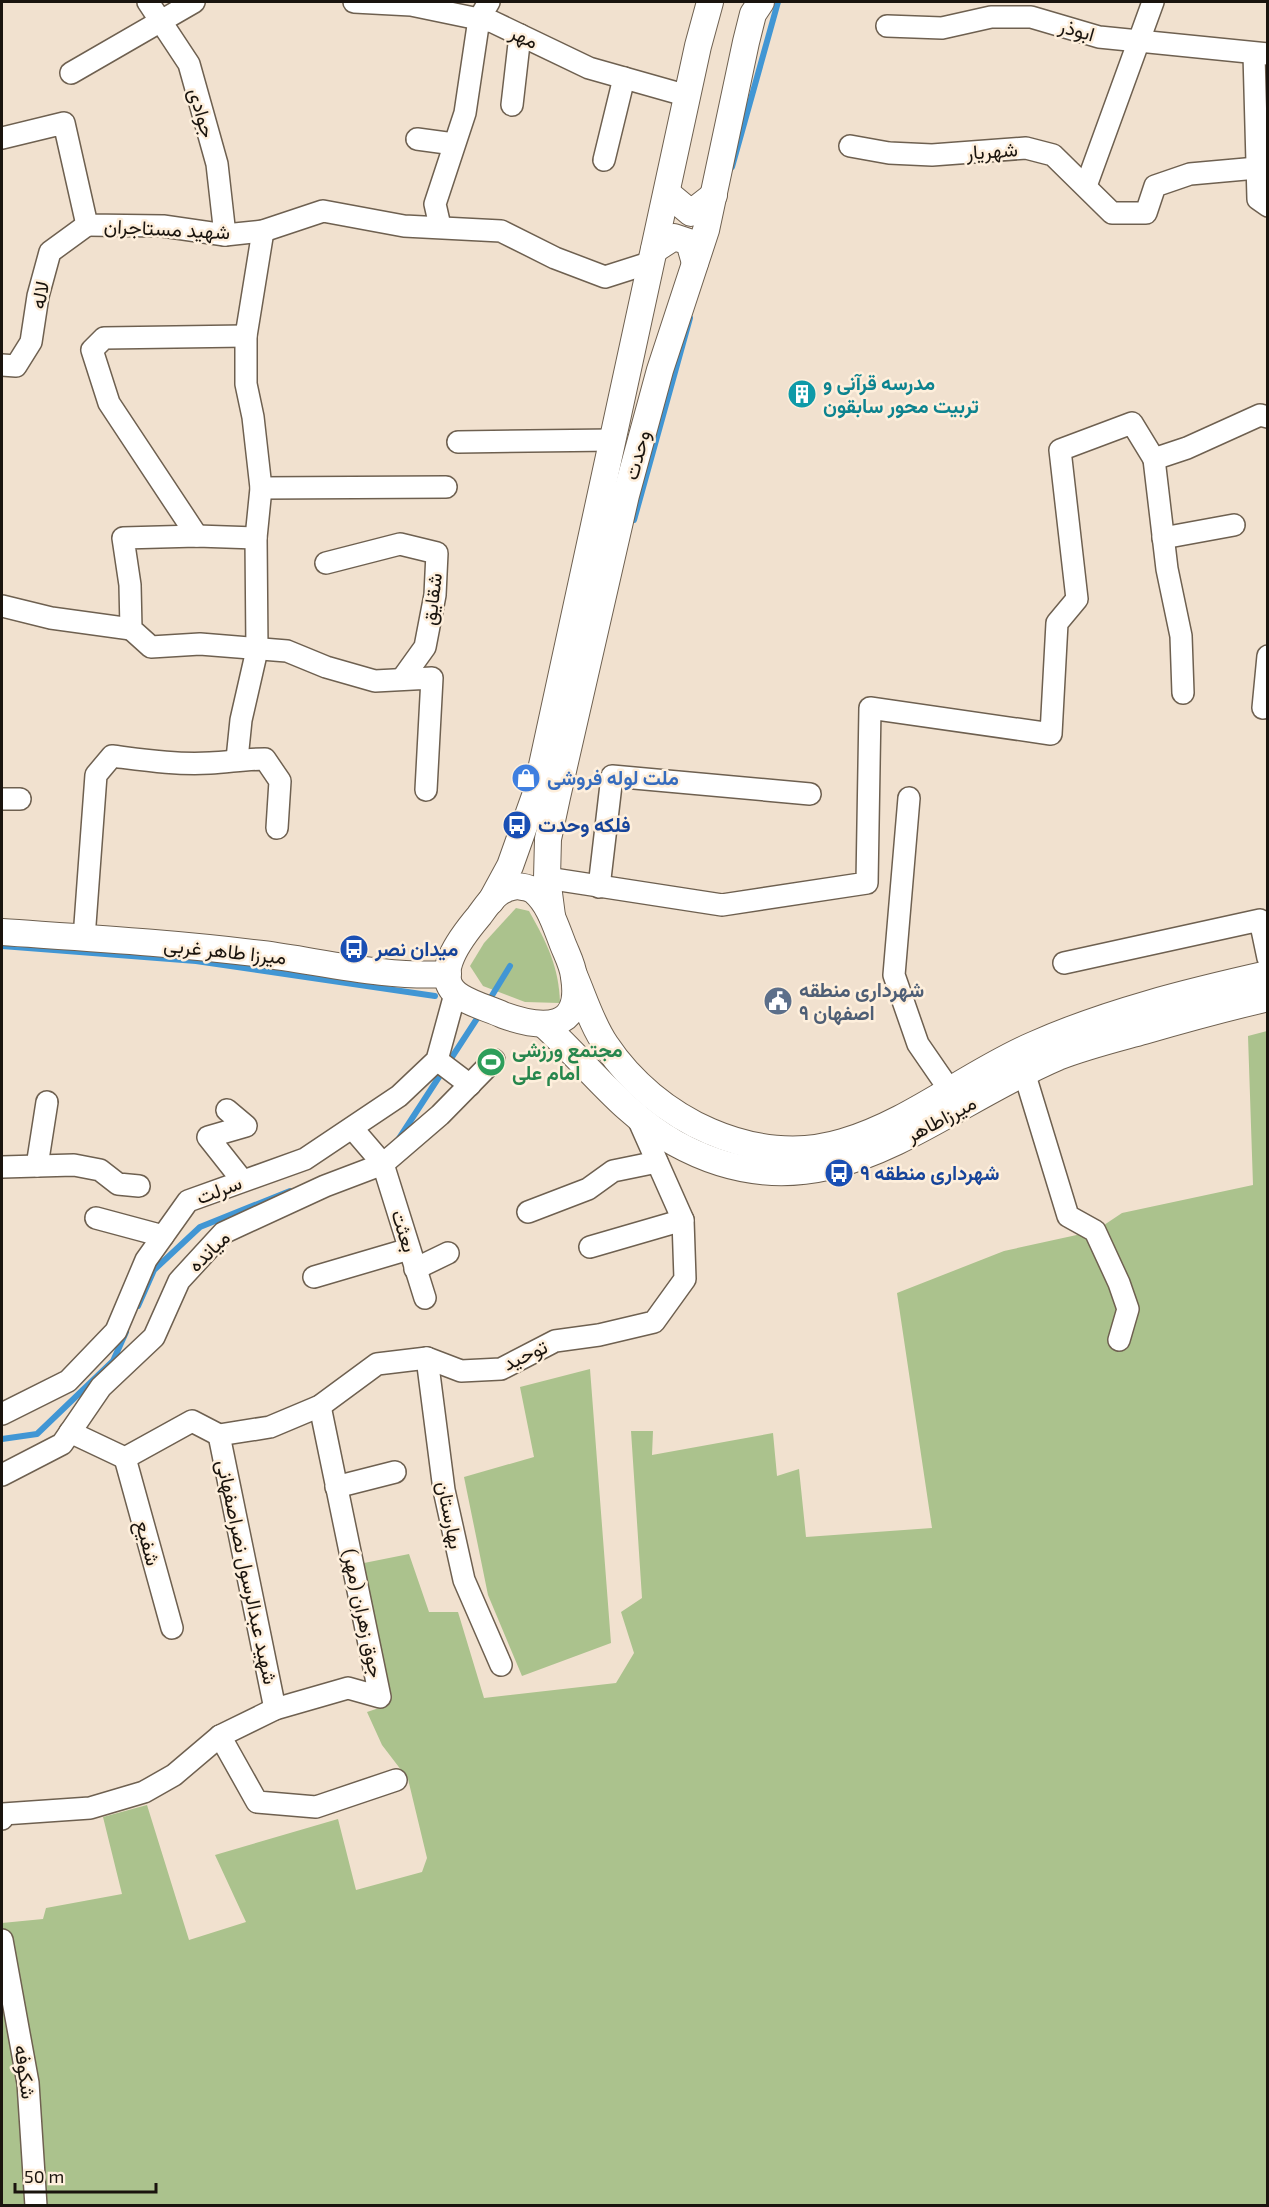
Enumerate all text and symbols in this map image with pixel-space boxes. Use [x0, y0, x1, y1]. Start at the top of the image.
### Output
street label: ابوذر [1055, 12, 1098, 47]
street label: مهر [505, 19, 542, 55]
street label: جوادی [183, 85, 221, 141]
street label: شهریار [964, 136, 1019, 166]
street label: شهید مستاجران [103, 213, 231, 245]
street label: لاله [24, 279, 54, 311]
place label: مدرسه قرآنی و تربیت محور سابقون [823, 370, 979, 419]
building icon: مدرسه قرآنی و تربیت محور سابقون [786, 378, 818, 410]
street label: وحدت [618, 427, 656, 483]
street label: شقایق [416, 571, 447, 627]
shop icon: ملت لوله فروشی [510, 762, 542, 794]
place label: ملت لوله فروشی [547, 765, 679, 791]
bus stop icon: فلکه وحدت [501, 809, 533, 841]
place label: فلکه وحدت [538, 812, 630, 838]
street label: میرزا طاهر غربی [162, 932, 288, 970]
bus stop icon: میدان نصر [338, 933, 370, 965]
place label: میدان نصر [374, 936, 459, 962]
place label: شهرداری منطقه ۹ اصفهان [799, 977, 924, 1026]
public building icon: شهرداری منطقه ۹ اصفهان [762, 985, 794, 1017]
place label: مجتمع ورزشی امام علی [512, 1037, 623, 1086]
sports icon: مجتمع ورزشی امام علی [475, 1046, 507, 1078]
street label: میرزاطاهر [900, 1090, 981, 1149]
bus stop icon: شهرداری منطقه ۹ [823, 1157, 855, 1189]
place label: شهرداری منطقه ۹ [860, 1160, 999, 1186]
street label: سرلت [193, 1170, 245, 1210]
street label: بعثت [386, 1207, 423, 1255]
street label: میانده [182, 1225, 235, 1277]
street label: توحید [499, 1333, 551, 1377]
street label: شهید عبدالرسول نصراصفهانی [210, 1457, 284, 1687]
street label: بهارستان [431, 1479, 469, 1551]
street label: شفیع [129, 1517, 167, 1569]
street label: جوق زهران (مهر) [337, 1546, 389, 1680]
street label: شکوفه [8, 2043, 42, 2101]
scale bar [15, 2156, 156, 2194]
text: 50 m [24, 2165, 64, 2187]

